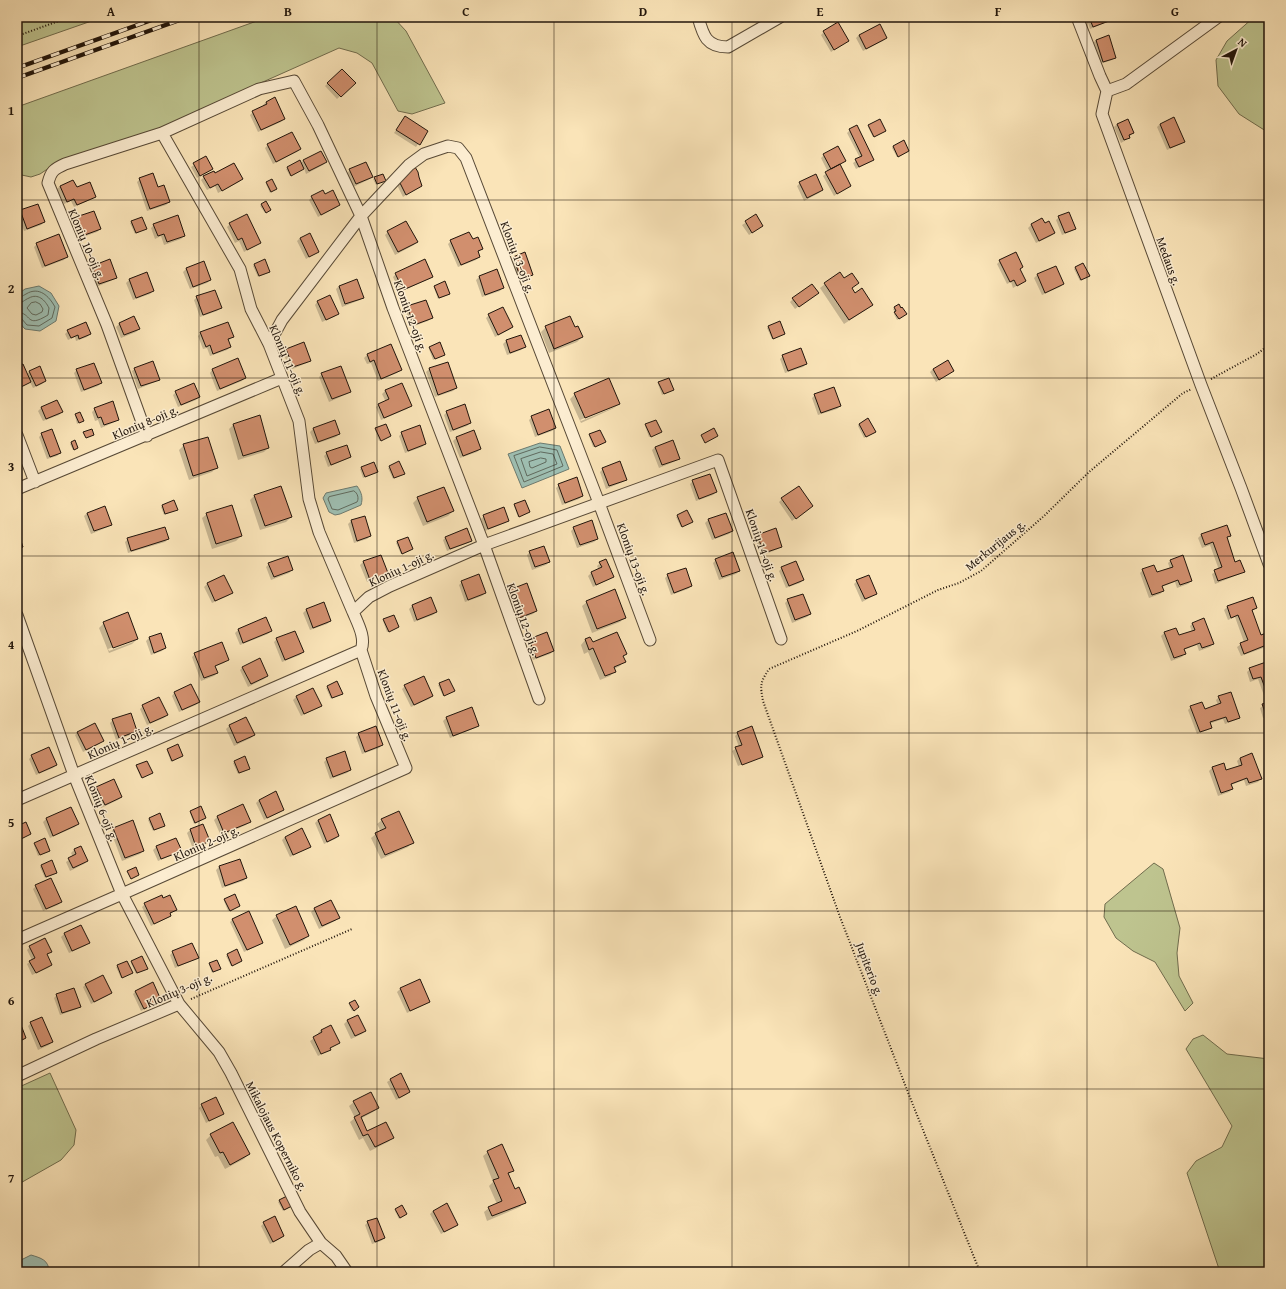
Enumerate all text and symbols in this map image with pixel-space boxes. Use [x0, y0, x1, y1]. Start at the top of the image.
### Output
text: A [107, 2, 116, 21]
text: B [284, 2, 292, 21]
text: C [462, 2, 470, 21]
text: D [639, 2, 647, 21]
text: E [817, 2, 824, 21]
text: F [995, 2, 1002, 21]
text: G [1171, 2, 1179, 21]
north arrow [1216, 30, 1256, 70]
text: N [1235, 34, 1251, 51]
text: 1 [8, 101, 14, 120]
street label: Klonių 10-oji g. [64, 206, 110, 282]
street label: Klonių 13-oji g. [496, 219, 540, 295]
street label: Medaus g. [1152, 234, 1186, 288]
street label: Klonių 12-oji g. [390, 278, 432, 355]
text: 2 [8, 279, 15, 298]
street label: Klonių 11-oji g. [265, 322, 311, 398]
street label: Klonių 8-oji g. [109, 400, 181, 443]
text: 3 [8, 457, 14, 476]
street label: Klonių 14-oji g. [742, 506, 782, 584]
street label: Merkurijaus g. [961, 515, 1029, 575]
street label: Klonių 13-oji g. [613, 521, 655, 598]
street label: Klonių 1-oji g. [366, 545, 436, 590]
street label: Klonių 12-oji g. [503, 581, 545, 658]
text: 4 [8, 635, 15, 654]
street label: Klonių 11-oji g. [373, 667, 417, 743]
street label: Klonių 1-oji g. [85, 719, 155, 763]
street label: Klonių 6-oji g. [81, 772, 123, 844]
text: 5 [8, 813, 15, 832]
street label: Klonių 2-oji g. [171, 821, 241, 865]
street label: Jupiterio g. [851, 938, 888, 998]
street label: Klonių 3-oji g. [143, 968, 215, 1011]
text: 6 [8, 991, 15, 1010]
street label: Mikalojaus Koperniko g. [242, 1078, 312, 1194]
text: 7 [8, 1169, 15, 1188]

